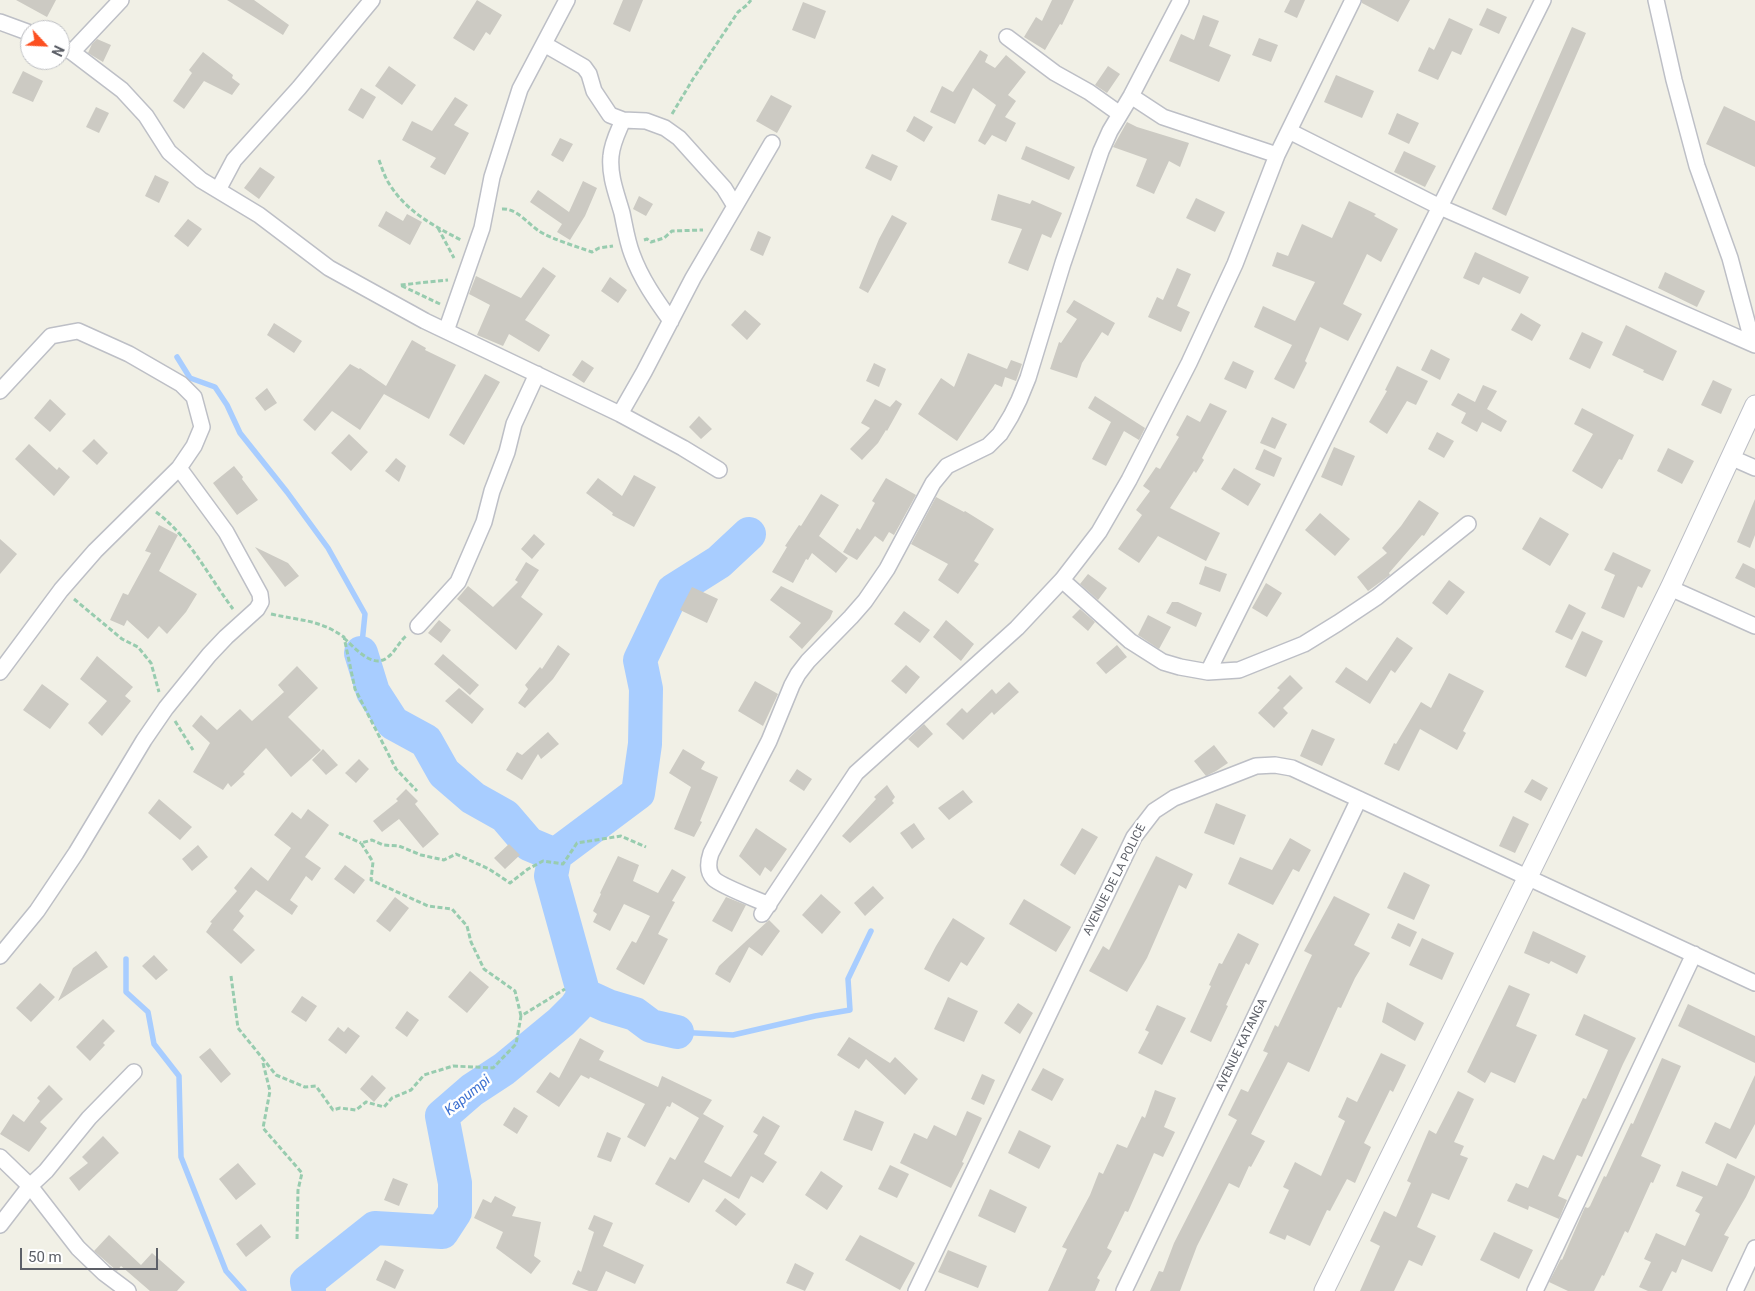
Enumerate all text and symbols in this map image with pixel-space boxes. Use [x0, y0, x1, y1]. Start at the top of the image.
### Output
north arrow [20, 20, 70, 70]
text: N [48, 43, 67, 59]
street label: AVENUE DE LA POLICE [1081, 822, 1149, 938]
street label: AVENUE KATANGA [1213, 996, 1271, 1094]
water label: Kapumpi [442, 1073, 494, 1119]
scale bar [22, 1238, 160, 1270]
text: 50 m [28, 1248, 62, 1266]

